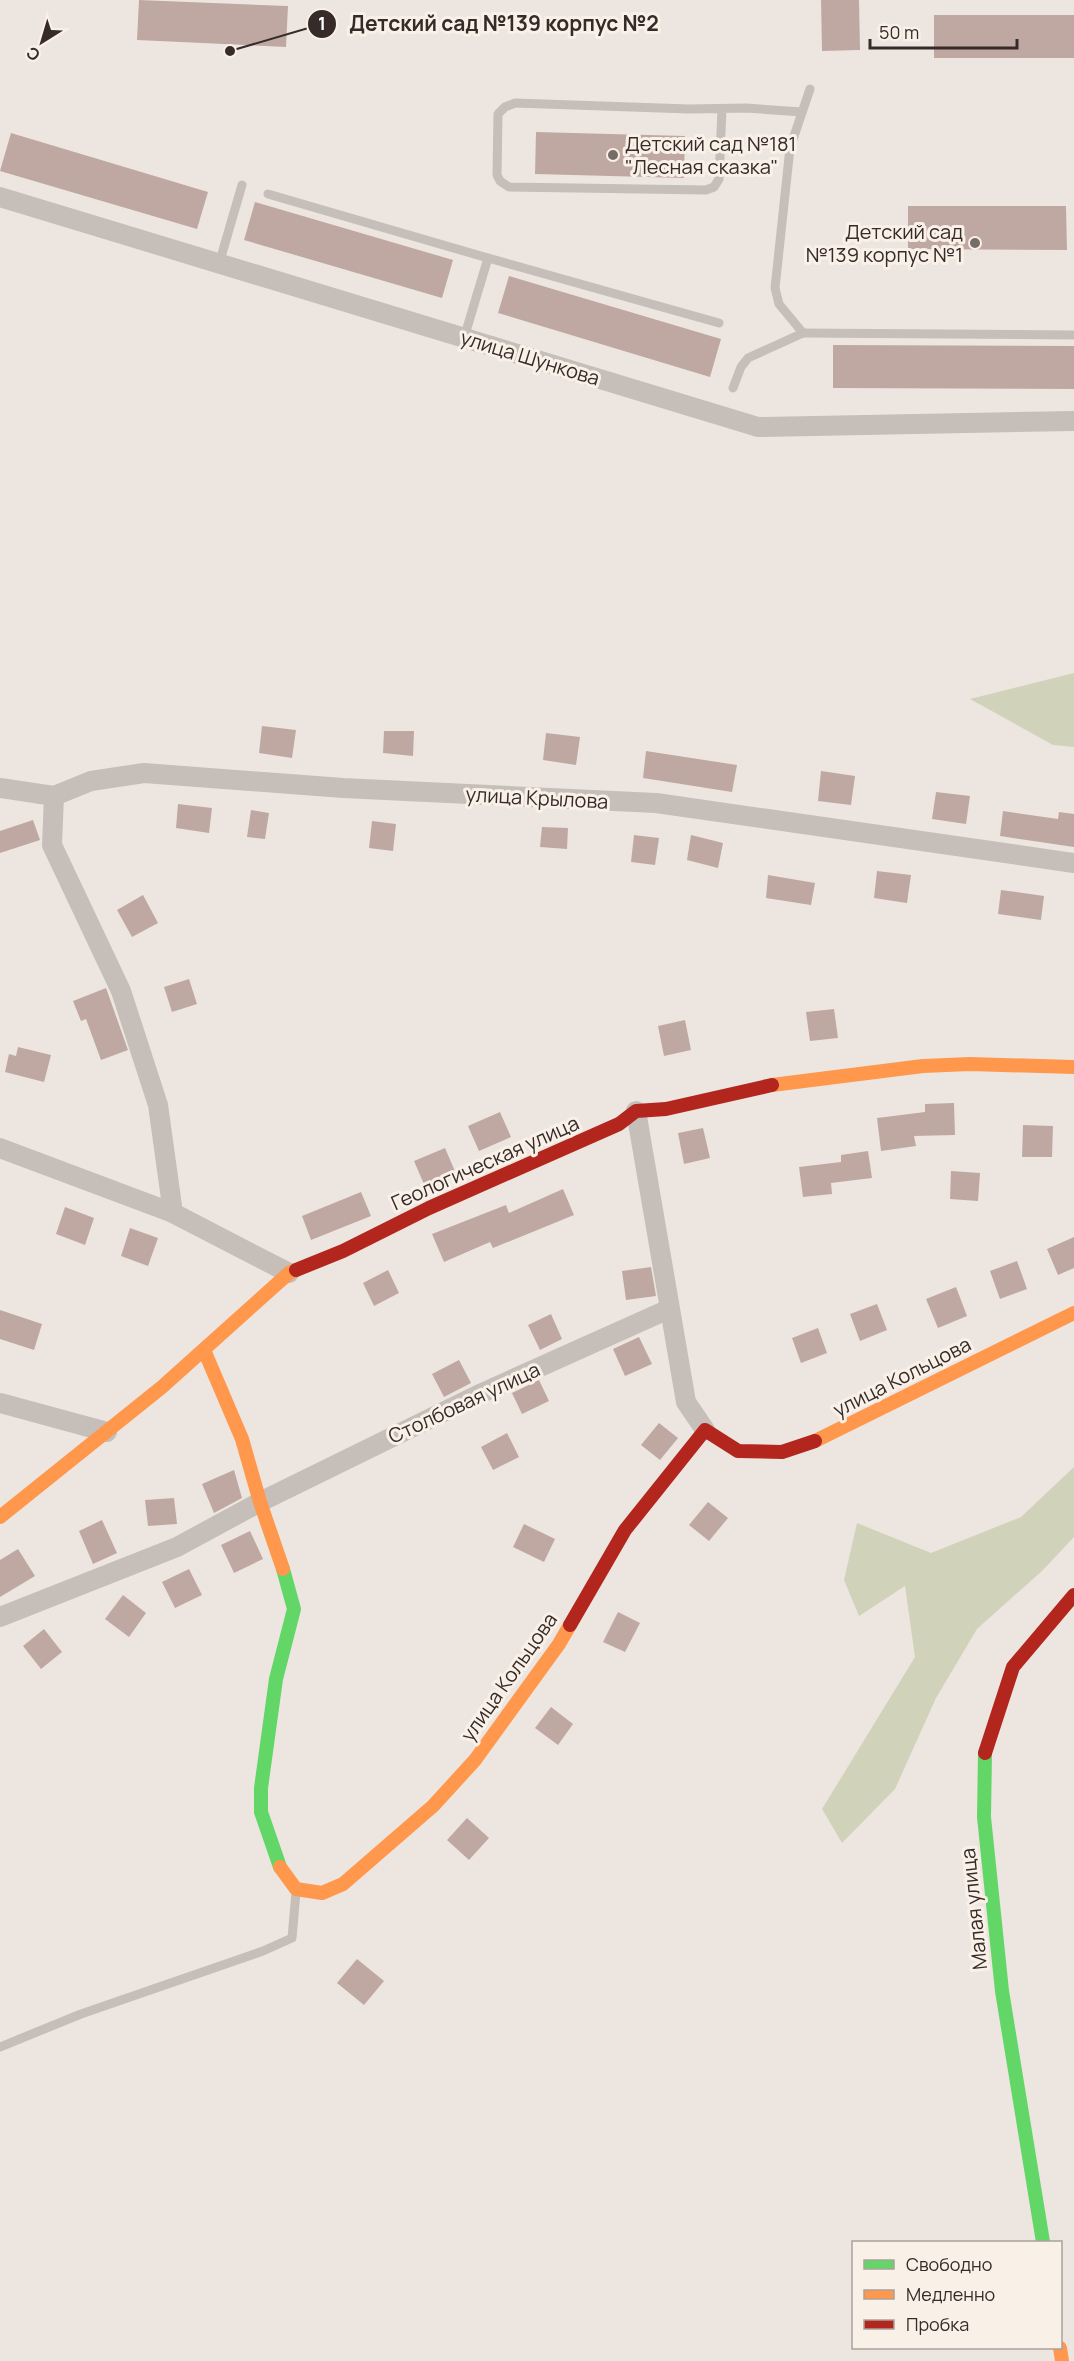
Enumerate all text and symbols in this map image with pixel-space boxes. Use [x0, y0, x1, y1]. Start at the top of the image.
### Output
callout: Детский сад №139 корпус №2 [307, 5, 671, 44]
text: Детский сад №139 корпус №2 [349, 9, 659, 37]
text: 1 [318, 11, 326, 35]
north arrow [12, 12, 72, 72]
scale bar [870, 12, 1017, 50]
text: 50 m [879, 20, 919, 44]
text: С [21, 42, 44, 66]
place label: Детский сад №181 "Лесная сказка" [625, 130, 796, 180]
marker: Детский сад №181 "Лесная сказка" [606, 148, 620, 162]
place label: Детский сад №139 корпус №1 [806, 218, 963, 268]
marker: Детский сад №139 корпус №1 [968, 236, 982, 250]
street label: улица Шункова [457, 324, 603, 392]
street label: улица Крылова [465, 780, 609, 815]
street label: Геологическая улица [387, 1109, 583, 1216]
street label: улица Кольцова [828, 1330, 975, 1423]
street label: Столбовая улица [384, 1356, 544, 1450]
street label: улица Кольцова [454, 1607, 563, 1746]
street label: Малая улица [954, 1847, 993, 1971]
legend [852, 2241, 1062, 2349]
text: Свободно [906, 2252, 992, 2276]
text: Медленно [906, 2282, 995, 2306]
text: Пробка [906, 2312, 969, 2336]

